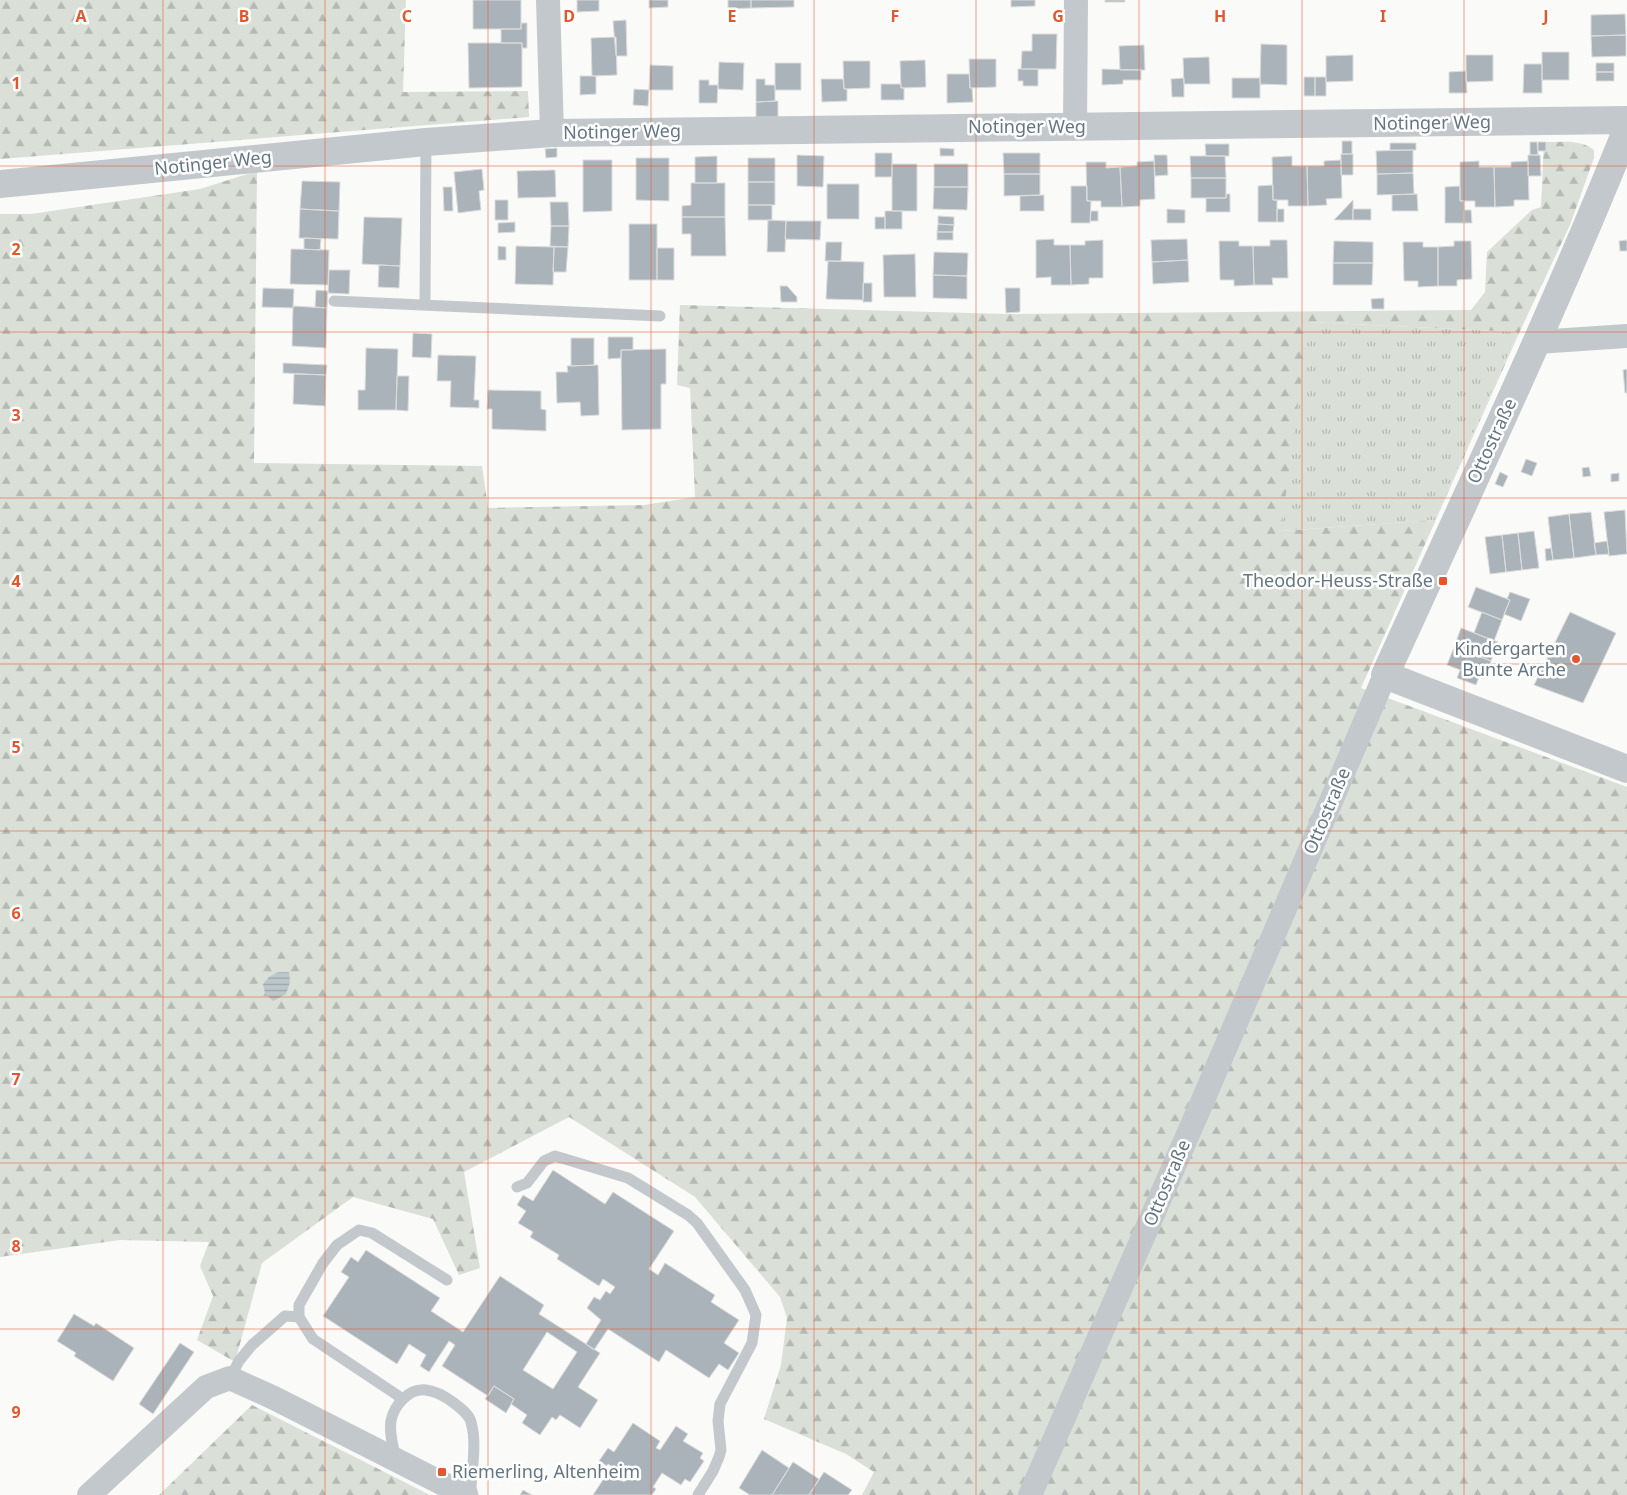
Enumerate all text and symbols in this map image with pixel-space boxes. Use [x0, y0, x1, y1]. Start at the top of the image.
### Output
text: A [75, 5, 87, 27]
text: B [239, 5, 249, 27]
text: C [402, 5, 412, 27]
text: D [563, 5, 575, 27]
text: E [728, 5, 737, 27]
text: F [891, 5, 899, 27]
text: G [1052, 5, 1064, 27]
text: H [1214, 5, 1226, 27]
text: I [1380, 5, 1386, 27]
text: J [1541, 5, 1549, 27]
text: 1 [11, 72, 21, 94]
street label: Notinger Weg [1373, 109, 1491, 135]
street label: Notinger Weg [968, 114, 1086, 138]
street label: Notinger Weg [563, 118, 681, 144]
street label: Notinger Weg [153, 144, 273, 180]
text: 2 [11, 238, 21, 260]
street label: Ottostraße [1461, 394, 1521, 487]
text: 3 [11, 404, 21, 426]
place label: Theodor-Heuss-Straße [1243, 568, 1433, 592]
text: 4 [11, 570, 21, 592]
marker: Theodor-Heuss-Straße [1437, 575, 1449, 587]
place label: Kindergarten Bunte Arche [1454, 636, 1566, 681]
marker: Kindergarten Bunte Arche [1570, 653, 1582, 665]
text: 5 [11, 736, 21, 758]
street label: Ottostraße [1297, 764, 1355, 858]
text: 6 [11, 902, 21, 924]
text: 7 [11, 1068, 21, 1090]
street label: Ottostraße [1137, 1136, 1195, 1230]
text: 8 [11, 1235, 21, 1257]
text: 9 [11, 1401, 21, 1423]
place label: Riemerling, Altenheim [452, 1459, 640, 1483]
marker: Riemerling, Altenheim [436, 1466, 448, 1478]

